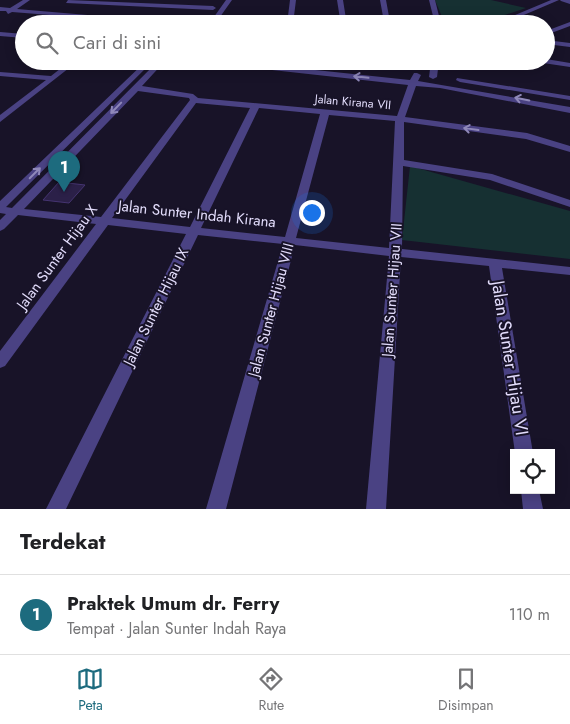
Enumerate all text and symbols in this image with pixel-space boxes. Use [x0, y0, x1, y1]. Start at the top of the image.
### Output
search box [15, 15, 555, 70]
icon: search [33, 29, 61, 57]
text: Cari di sini [73, 29, 161, 56]
one-way arrow [354, 72, 370, 82]
street label: Jalan Kirana VII [312, 90, 392, 114]
one-way arrow [515, 94, 531, 104]
one-way arrow [109, 102, 122, 114]
one-way arrow [463, 123, 479, 133]
pin: 1 [48, 151, 80, 192]
one-way arrow [28, 167, 41, 179]
street label: Jalan Sunter Indah Kirana [115, 195, 277, 233]
street label: Jalan Sunter Hijau X [10, 199, 103, 316]
your location [299, 200, 325, 226]
street label: Jalan Sunter Hijau VII [376, 222, 408, 360]
street label: Jalan Sunter Hijau VIII [242, 241, 299, 381]
street label: Jalan Sunter Hijau IX [117, 244, 194, 371]
street label: Jalan Sunter Hijau VI [485, 277, 535, 437]
map controls [510, 449, 555, 494]
button: locate [510, 449, 555, 494]
text: Terdekat [20, 527, 105, 557]
text: Praktek Umum dr. Ferry [67, 590, 279, 617]
text: 1 [32, 603, 40, 626]
text: 110 m [509, 603, 550, 626]
text: Tempat · Jalan Sunter Indah Raya [67, 617, 286, 640]
tab: Peta [76, 665, 104, 715]
tab: Rute [257, 665, 285, 715]
tab: Disimpan [438, 665, 494, 715]

